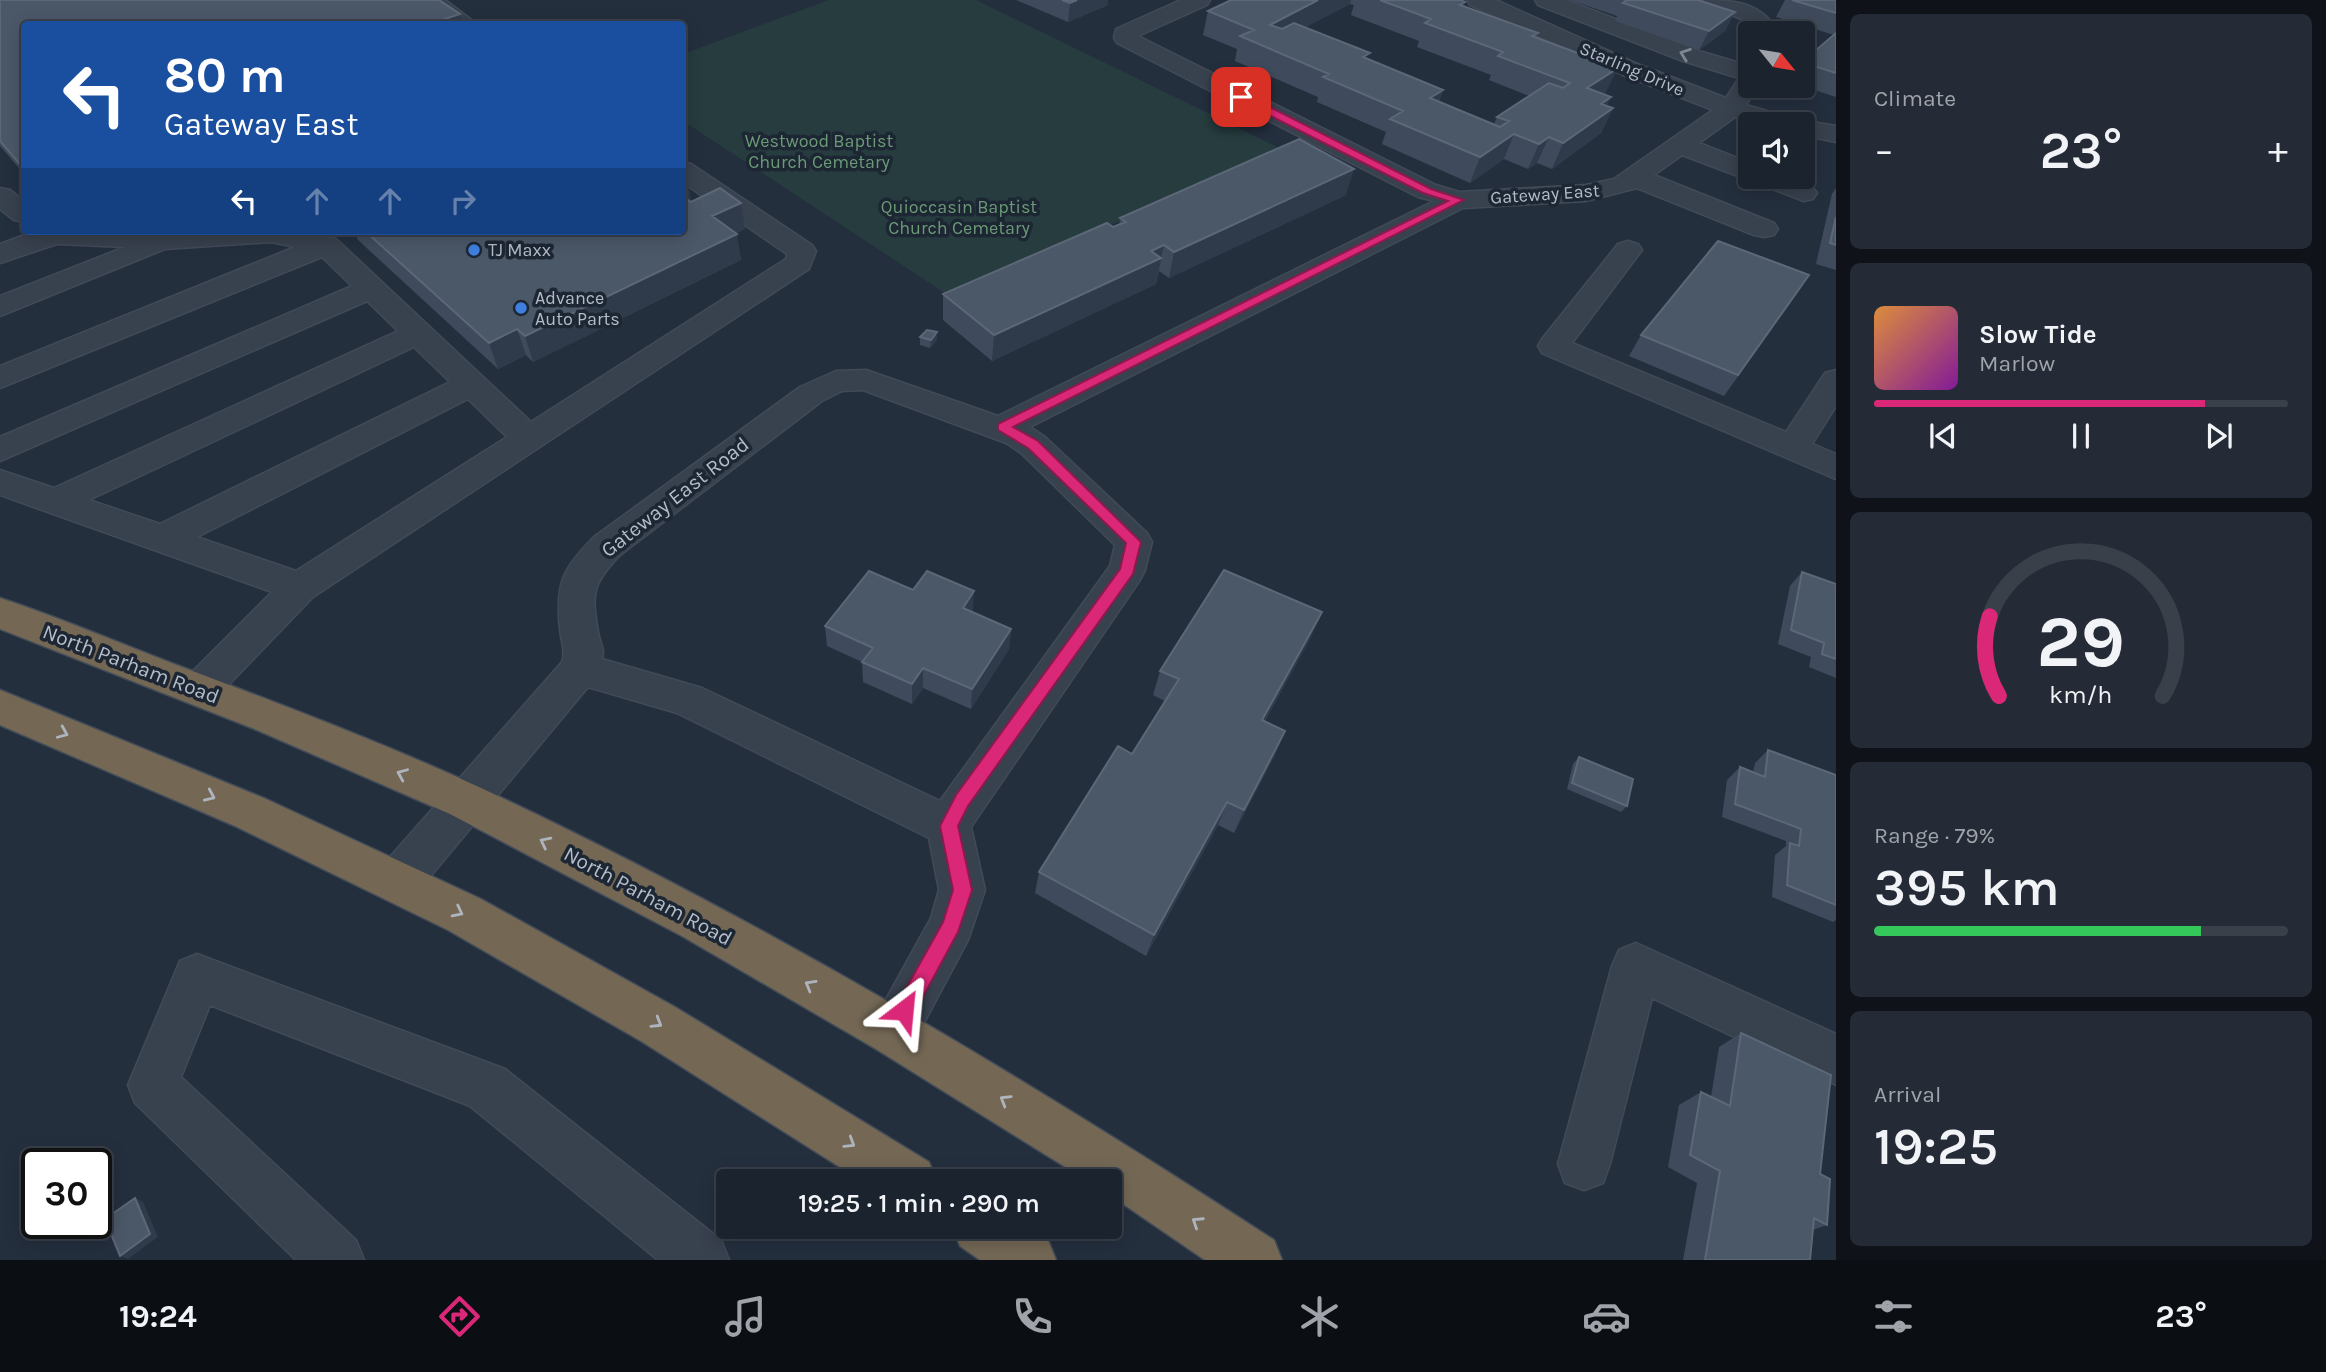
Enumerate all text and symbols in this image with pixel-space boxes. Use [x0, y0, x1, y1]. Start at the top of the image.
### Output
north arrow [1738, 21, 1815, 98]
map controls [1738, 21, 1815, 189]
street label: Starling Drive [1576, 37, 1688, 101]
text: 80 m [164, 47, 286, 104]
one-way arrow [1679, 48, 1692, 62]
icon: left [49, 49, 140, 140]
pin [1211, 67, 1271, 127]
icon: arrive [1222, 78, 1260, 116]
text: Climate [1874, 85, 1956, 112]
text: Gateway East [164, 106, 358, 143]
button: sound [1738, 112, 1815, 189]
text: 23° [2040, 120, 2122, 181]
text: − [1874, 128, 1894, 173]
text: + [2268, 128, 2288, 173]
park label: Westwood Baptist Church Cemetary [745, 130, 894, 173]
street label: Gateway East [1490, 179, 1601, 209]
icon: left [225, 182, 263, 220]
icon: ahead [298, 182, 336, 220]
icon: ahead [371, 182, 409, 220]
icon: right [444, 182, 482, 220]
park label: Quioccasin Baptist Church Cemetary [881, 196, 1037, 239]
place label: TJ Maxx [488, 239, 551, 261]
marker: TJ Maxx [466, 242, 482, 258]
place label: Advance Auto Parts [535, 287, 620, 330]
marker: Advance Auto Parts [513, 300, 529, 316]
text: Slow Tide [1979, 319, 2097, 350]
text: Marlow [1979, 350, 2055, 377]
icon: previous [1924, 417, 1962, 455]
icon: pause [2062, 417, 2100, 455]
icon: next [2200, 417, 2238, 455]
street label: Gateway East Road [596, 432, 754, 562]
text: 29 [2037, 599, 2125, 684]
street label: North Parham Road [39, 619, 223, 709]
text: km/h [2049, 680, 2113, 709]
one-way arrow [56, 725, 68, 739]
one-way arrow [397, 768, 409, 782]
one-way arrow [202, 788, 215, 802]
text: Range · 79% [1874, 822, 1995, 849]
one-way arrow [539, 837, 552, 851]
street label: North Parham Road [560, 842, 736, 950]
text: 395 km [1874, 857, 2060, 918]
one-way arrow [451, 904, 463, 918]
position arrow [867, 973, 941, 1047]
one-way arrow [804, 980, 817, 993]
one-way arrow [650, 1015, 663, 1028]
text: Arrival [1874, 1081, 1941, 1108]
one-way arrow [1000, 1096, 1013, 1109]
text: 19:25 [1874, 1116, 1998, 1177]
one-way arrow [843, 1135, 856, 1148]
speed limit sign: 30 [21, 1148, 112, 1239]
text: 19:25 · 1 min · 290 m [798, 1188, 1040, 1219]
one-way arrow [1192, 1218, 1205, 1231]
icon: directions [435, 1292, 484, 1341]
icon: music [721, 1292, 770, 1341]
icon: phone [1008, 1292, 1057, 1341]
icon: climate [1295, 1292, 1344, 1341]
icon: car [1582, 1292, 1631, 1341]
icon: filters [1869, 1292, 1918, 1341]
text: 19:24 [119, 1298, 197, 1335]
text: 23° [2155, 1298, 2207, 1335]

